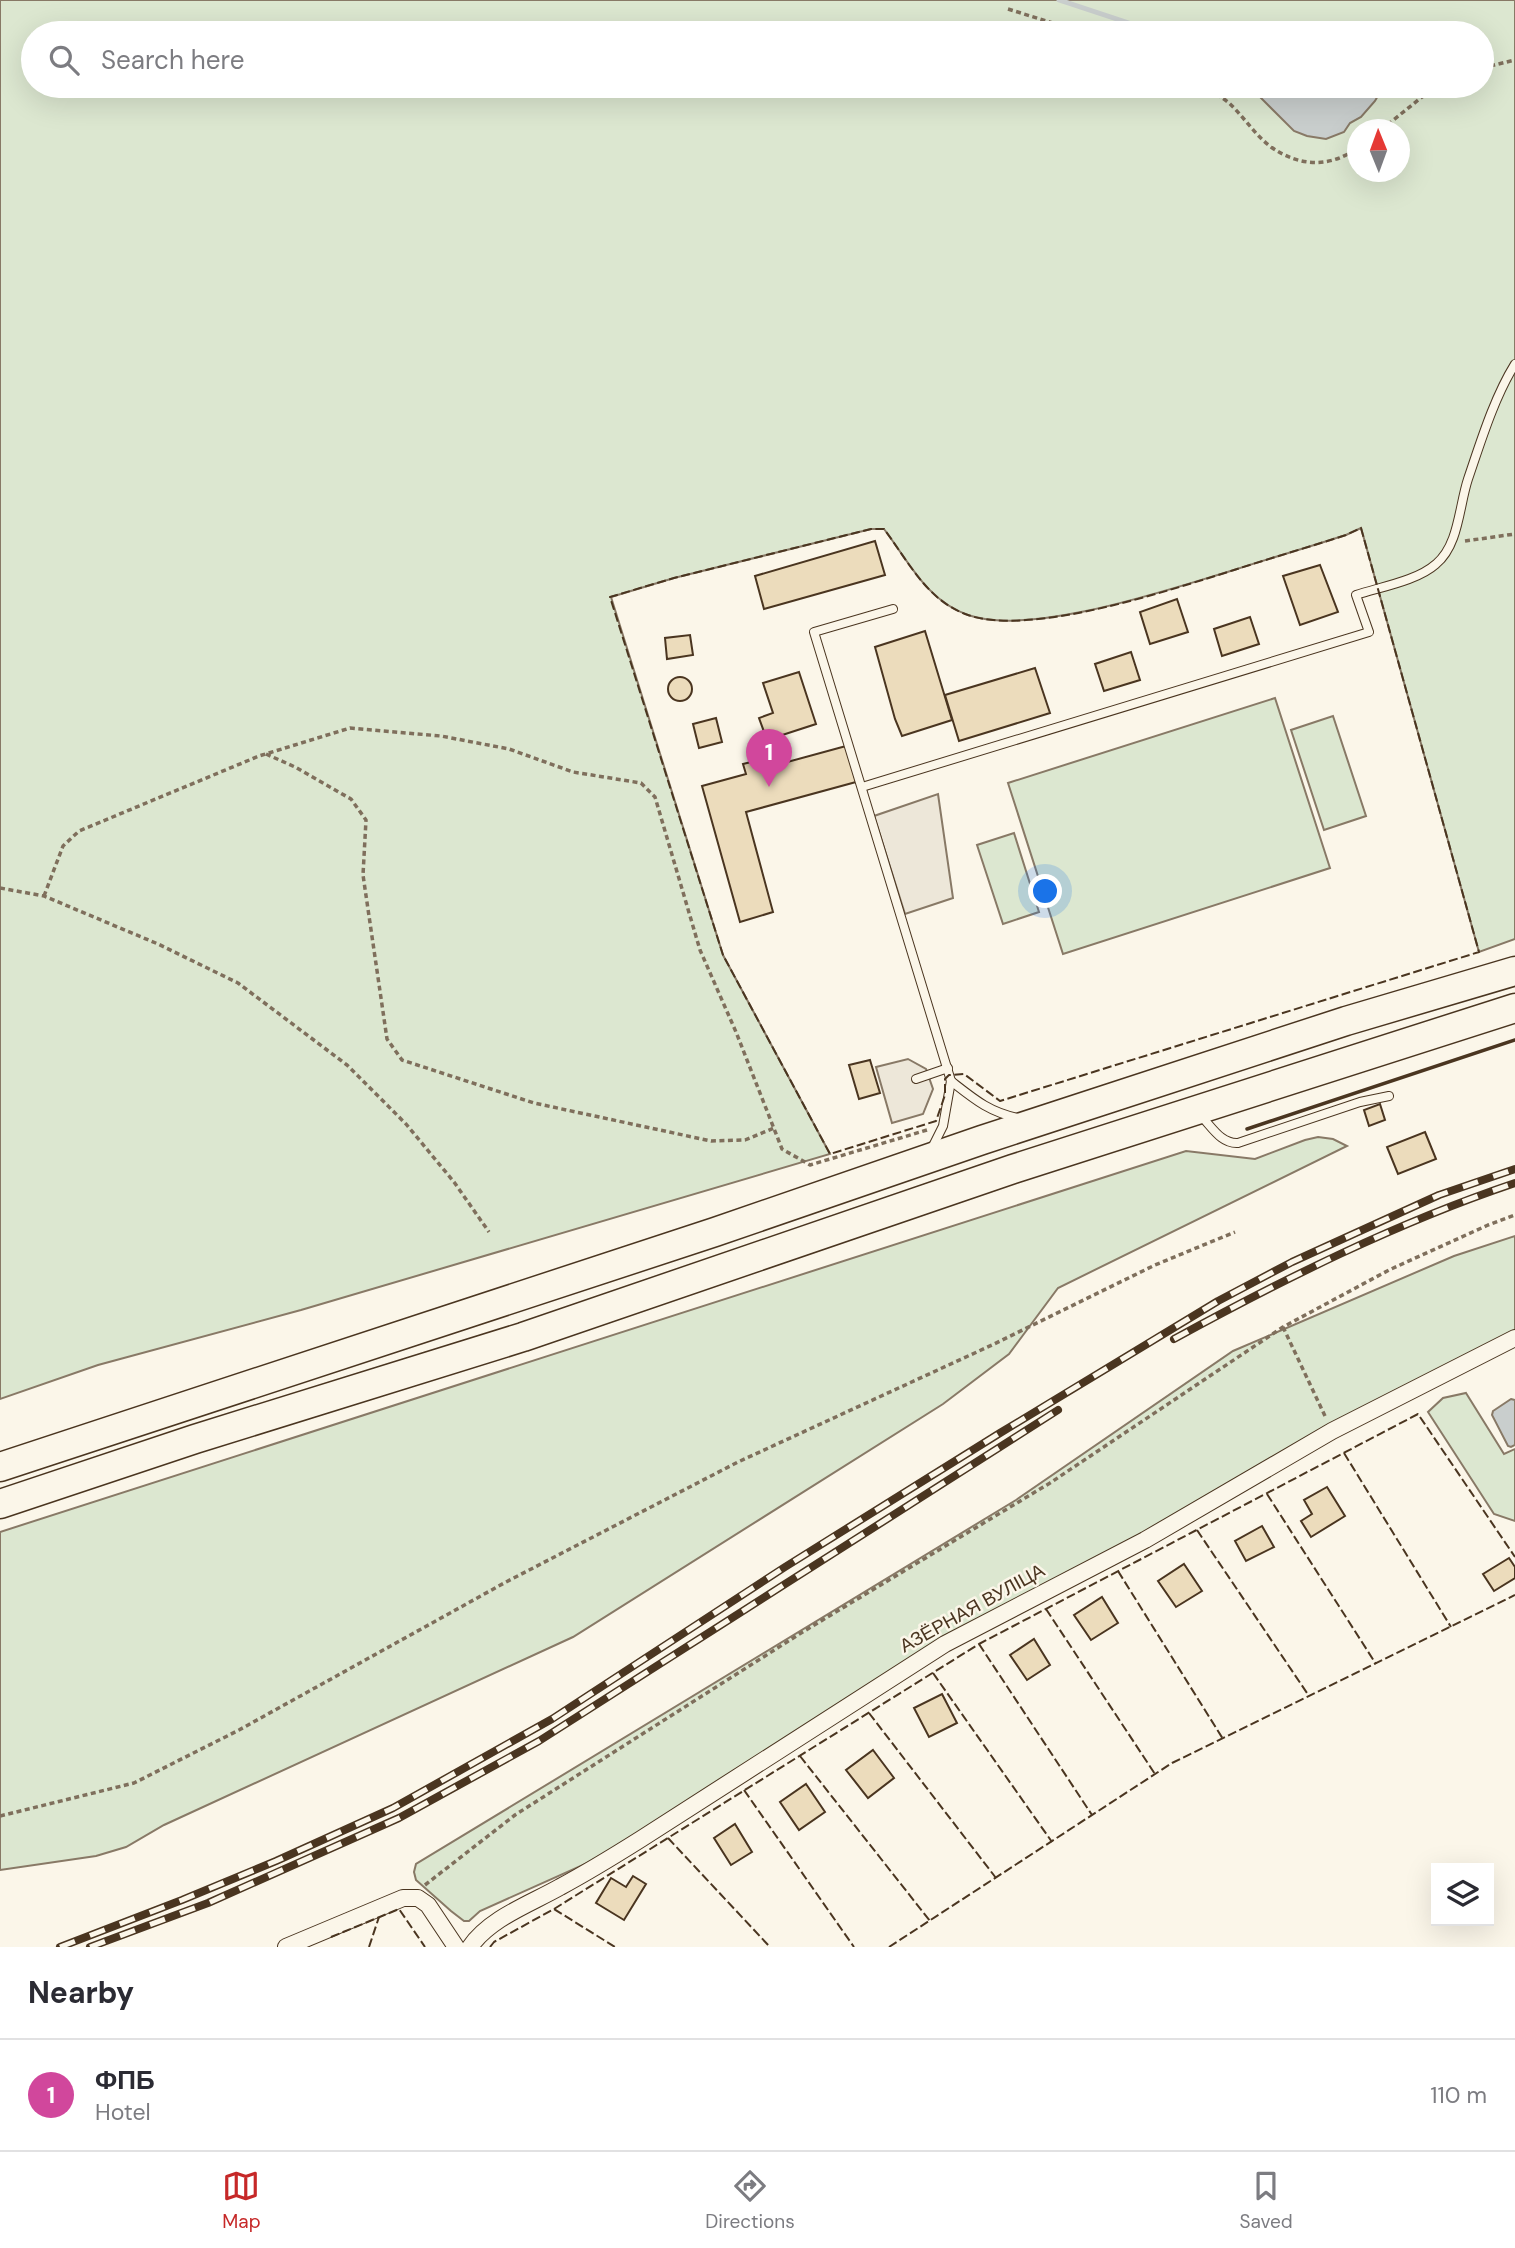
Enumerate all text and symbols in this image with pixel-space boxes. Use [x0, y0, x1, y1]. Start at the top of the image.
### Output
search box [21, 21, 1494, 98]
icon: search [45, 41, 83, 79]
text: Search here [101, 43, 244, 77]
north arrow [1347, 119, 1410, 182]
pin: 1 [746, 729, 792, 787]
your location [1028, 874, 1062, 908]
street label: АЗЁРНАЯ ВУЛІЦА [895, 1558, 1049, 1658]
map controls [1431, 1863, 1494, 1926]
button: layers [1431, 1863, 1494, 1926]
text: Nearby [28, 1973, 134, 2012]
text: ФПБ [95, 2063, 155, 2097]
text: 1 [47, 2080, 55, 2110]
text: 110 m [1430, 2080, 1487, 2110]
text: Hotel [95, 2097, 151, 2127]
tab: Map [222, 2167, 261, 2234]
tab: Directions [705, 2167, 795, 2234]
tab: Saved [1239, 2167, 1293, 2234]

